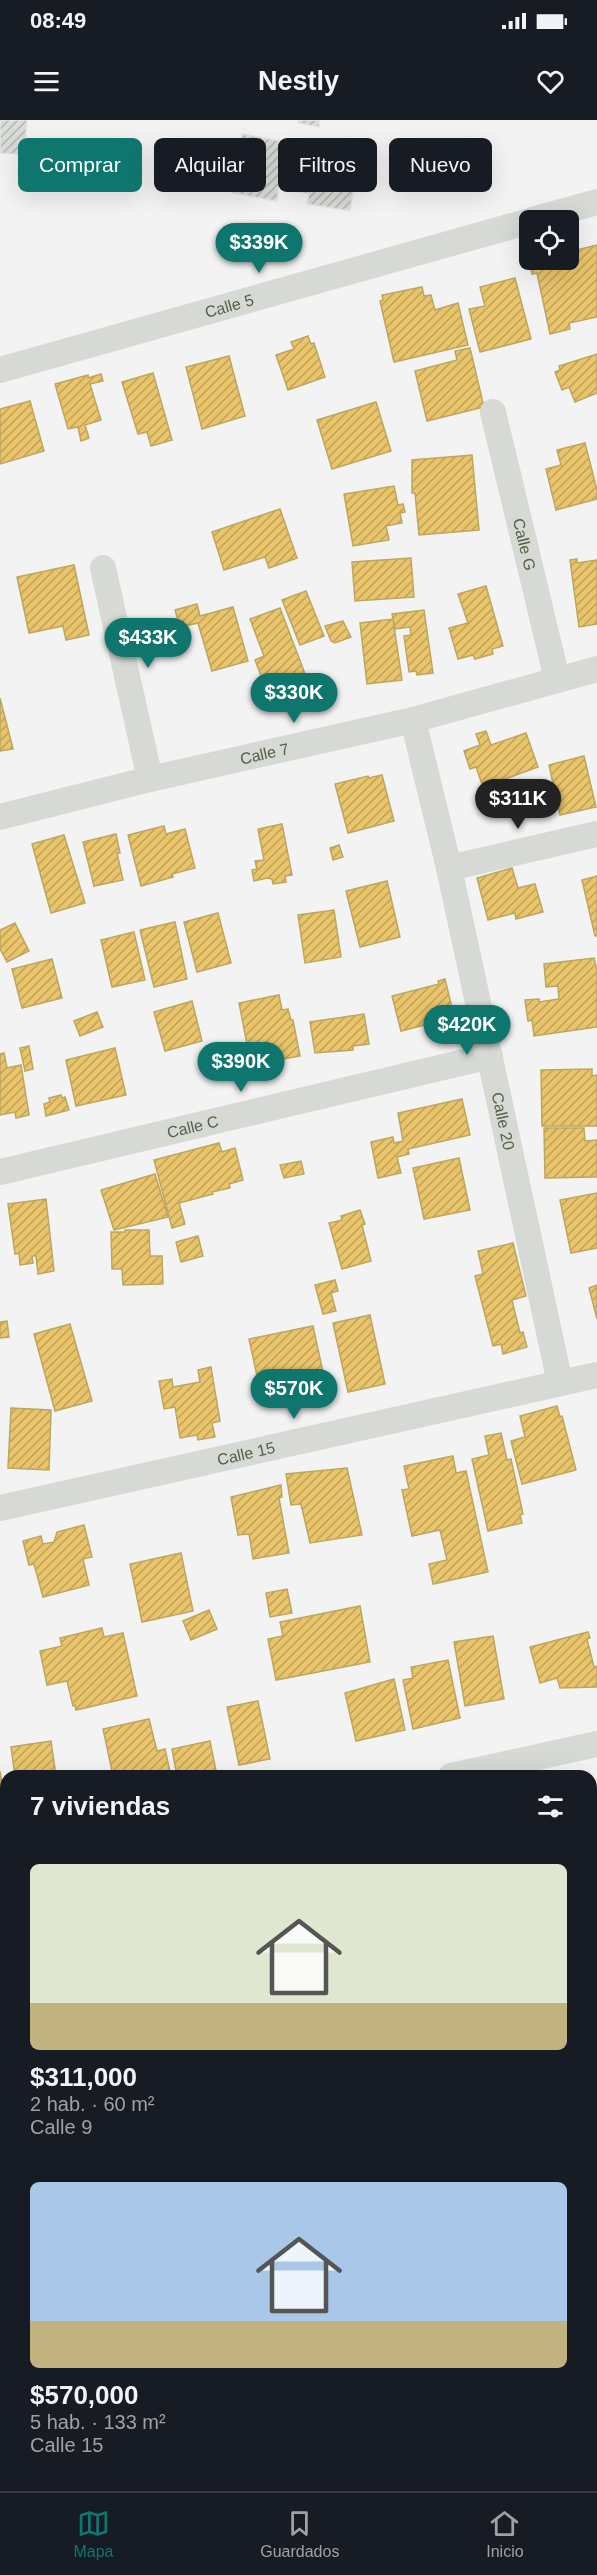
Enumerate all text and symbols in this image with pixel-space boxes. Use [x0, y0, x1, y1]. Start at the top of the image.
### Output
text: 08:49 [30, 8, 86, 33]
icon: menu [30, 65, 63, 98]
icon: heart [534, 65, 567, 98]
text: Nestly [258, 66, 339, 96]
chip: Comprar [18, 138, 142, 192]
chip: Alquilar [154, 138, 266, 192]
chip: Filtros [278, 138, 377, 192]
chip: Nuevo [389, 138, 492, 192]
map controls [519, 210, 579, 270]
button: locate [519, 210, 579, 270]
pin: $339K [217, 223, 301, 274]
text: $339K [230, 231, 288, 253]
street label: Calle 5 [203, 291, 256, 321]
street label: Calle G [510, 516, 539, 572]
pin: $433K [106, 618, 190, 669]
text: $433K [119, 626, 177, 648]
pin: $330K [252, 673, 336, 724]
text: $330K [265, 681, 323, 703]
street label: Calle 7 [238, 740, 291, 767]
pin: $311K [476, 779, 560, 830]
text: $311K [489, 787, 547, 809]
pin: $420K [425, 1005, 509, 1056]
text: $420K [438, 1013, 496, 1035]
pin: $390K [199, 1042, 283, 1093]
text: $390K [212, 1050, 270, 1072]
street label: Calle 20 [489, 1090, 518, 1151]
street label: Calle C [165, 1112, 220, 1141]
pin: $570K [252, 1369, 336, 1420]
text: $570K [265, 1377, 323, 1399]
street label: Calle 15 [215, 1438, 277, 1468]
icon: filters [534, 1790, 567, 1823]
text: 7 viviendas [30, 1791, 170, 1821]
icon: home [245, 1903, 353, 2011]
text: $311,000 [30, 2062, 137, 2092]
text: 2 hab. · 60 m² [30, 2093, 155, 2115]
text: Calle 9 [30, 2116, 92, 2138]
icon: home [245, 2221, 353, 2329]
text: $570,000 [30, 2380, 138, 2410]
text: 5 hab. · 133 m² [30, 2411, 166, 2433]
text: Calle 15 [30, 2434, 103, 2456]
tab: Mapa [73, 2507, 113, 2561]
tab: Guardados [260, 2507, 339, 2561]
tab: Inicio [486, 2507, 524, 2561]

